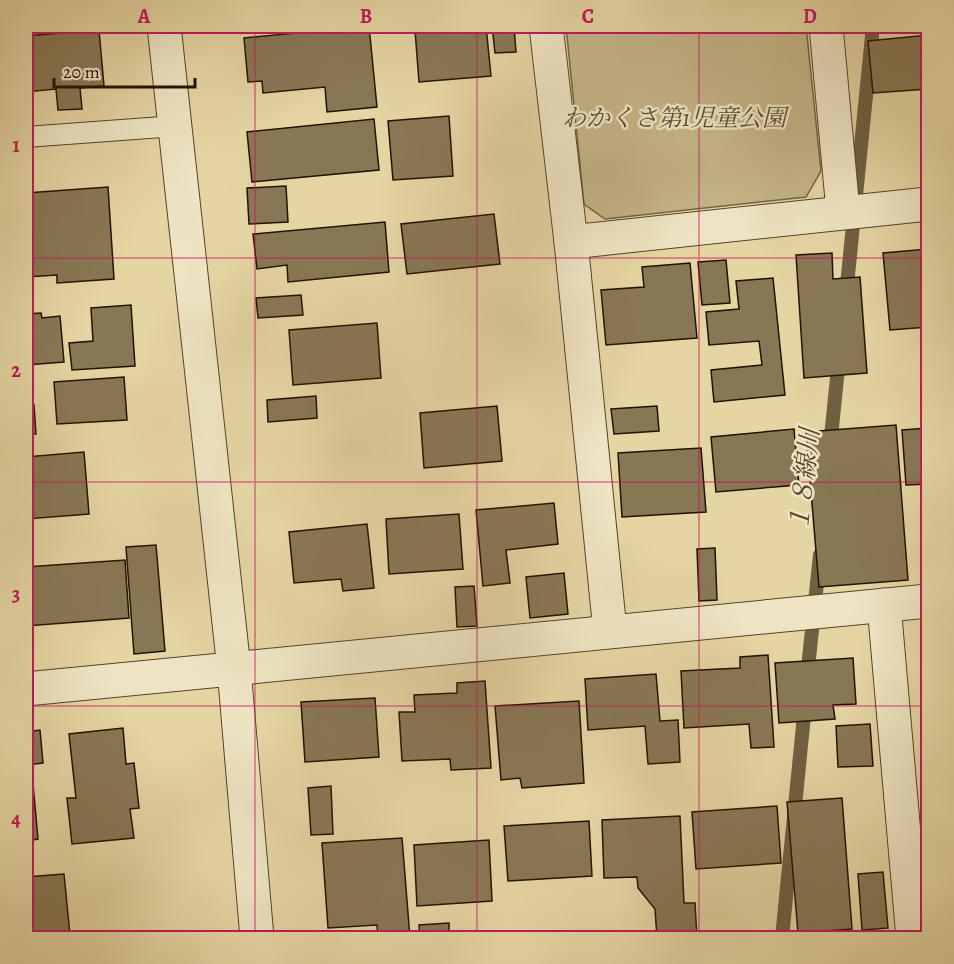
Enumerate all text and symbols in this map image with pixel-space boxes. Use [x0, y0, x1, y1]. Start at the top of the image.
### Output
text: A [137, 3, 151, 30]
text: B [360, 3, 372, 30]
text: C [582, 3, 594, 30]
text: D [803, 3, 817, 30]
scale bar [54, 51, 195, 89]
text: 20 m [63, 60, 100, 84]
park label: わかくさ第1児童公園 [562, 102, 790, 134]
text: 1 [12, 132, 20, 159]
text: 2 [11, 357, 21, 384]
water label: １８線川 [782, 424, 828, 534]
text: 3 [12, 581, 20, 608]
text: 4 [11, 806, 21, 833]

